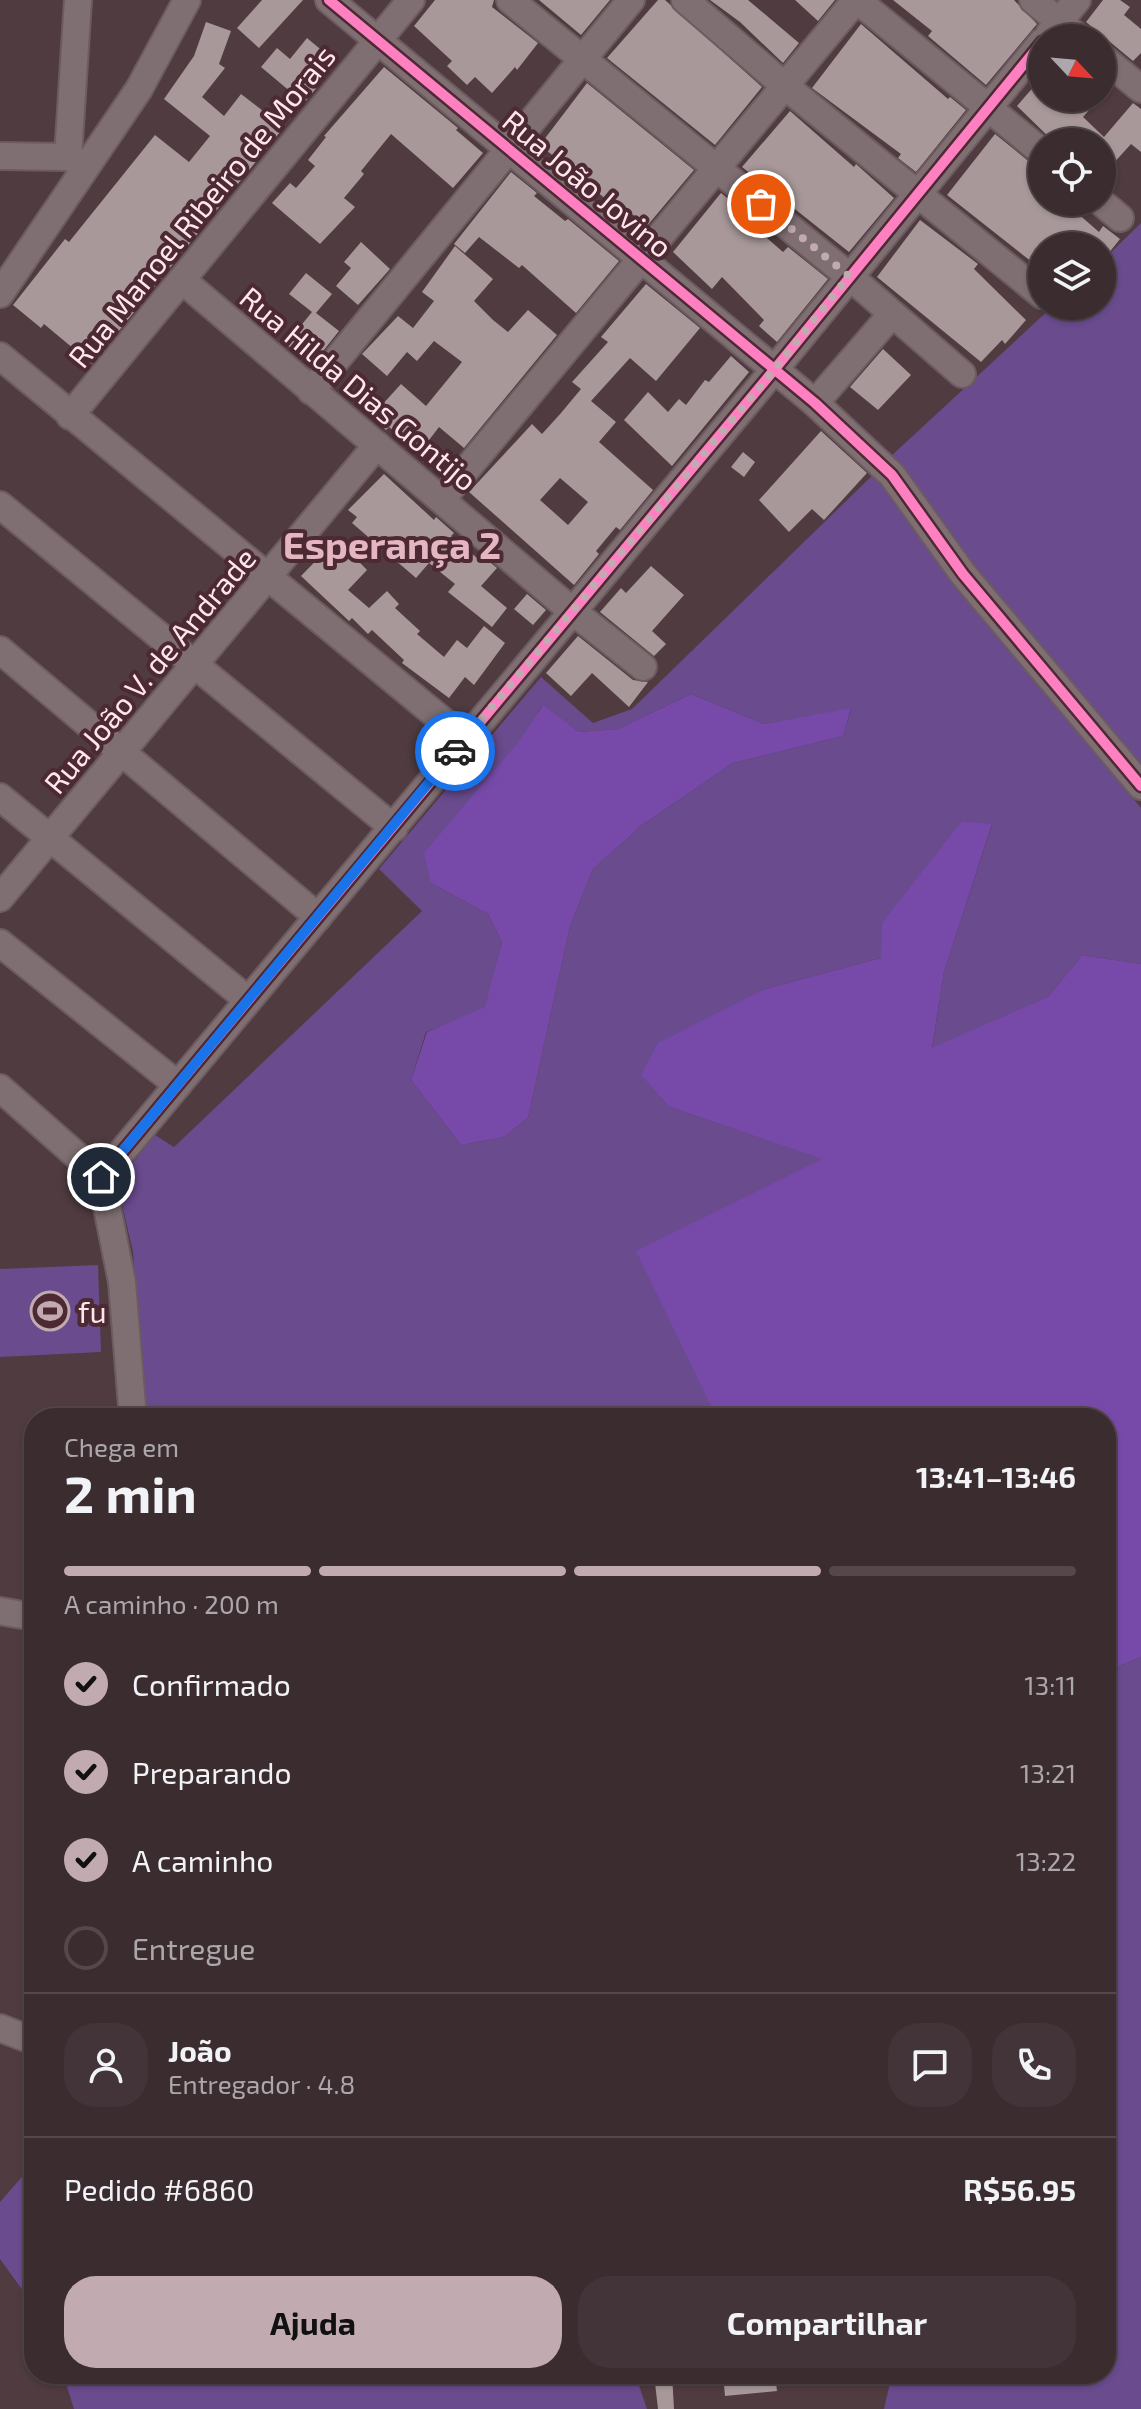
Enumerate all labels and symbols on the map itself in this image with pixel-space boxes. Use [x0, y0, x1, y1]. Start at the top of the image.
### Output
north arrow [1028, 24, 1116, 112]
street label: Rua Manoel Ribeiro de Morais [60, 38, 342, 374]
street label: Rua João Jovino [496, 102, 680, 264]
pin [727, 170, 795, 238]
street label: Rua Hilda Dias Gontijo [233, 278, 485, 498]
district label: Esperança 2 [283, 521, 501, 569]
street label: Rua João V. de Andrade [36, 540, 262, 800]
courier [415, 711, 495, 791]
pin [67, 1143, 135, 1211]
sports icon: fu [29, 1290, 71, 1332]
place label: fu [78, 1293, 107, 1329]

